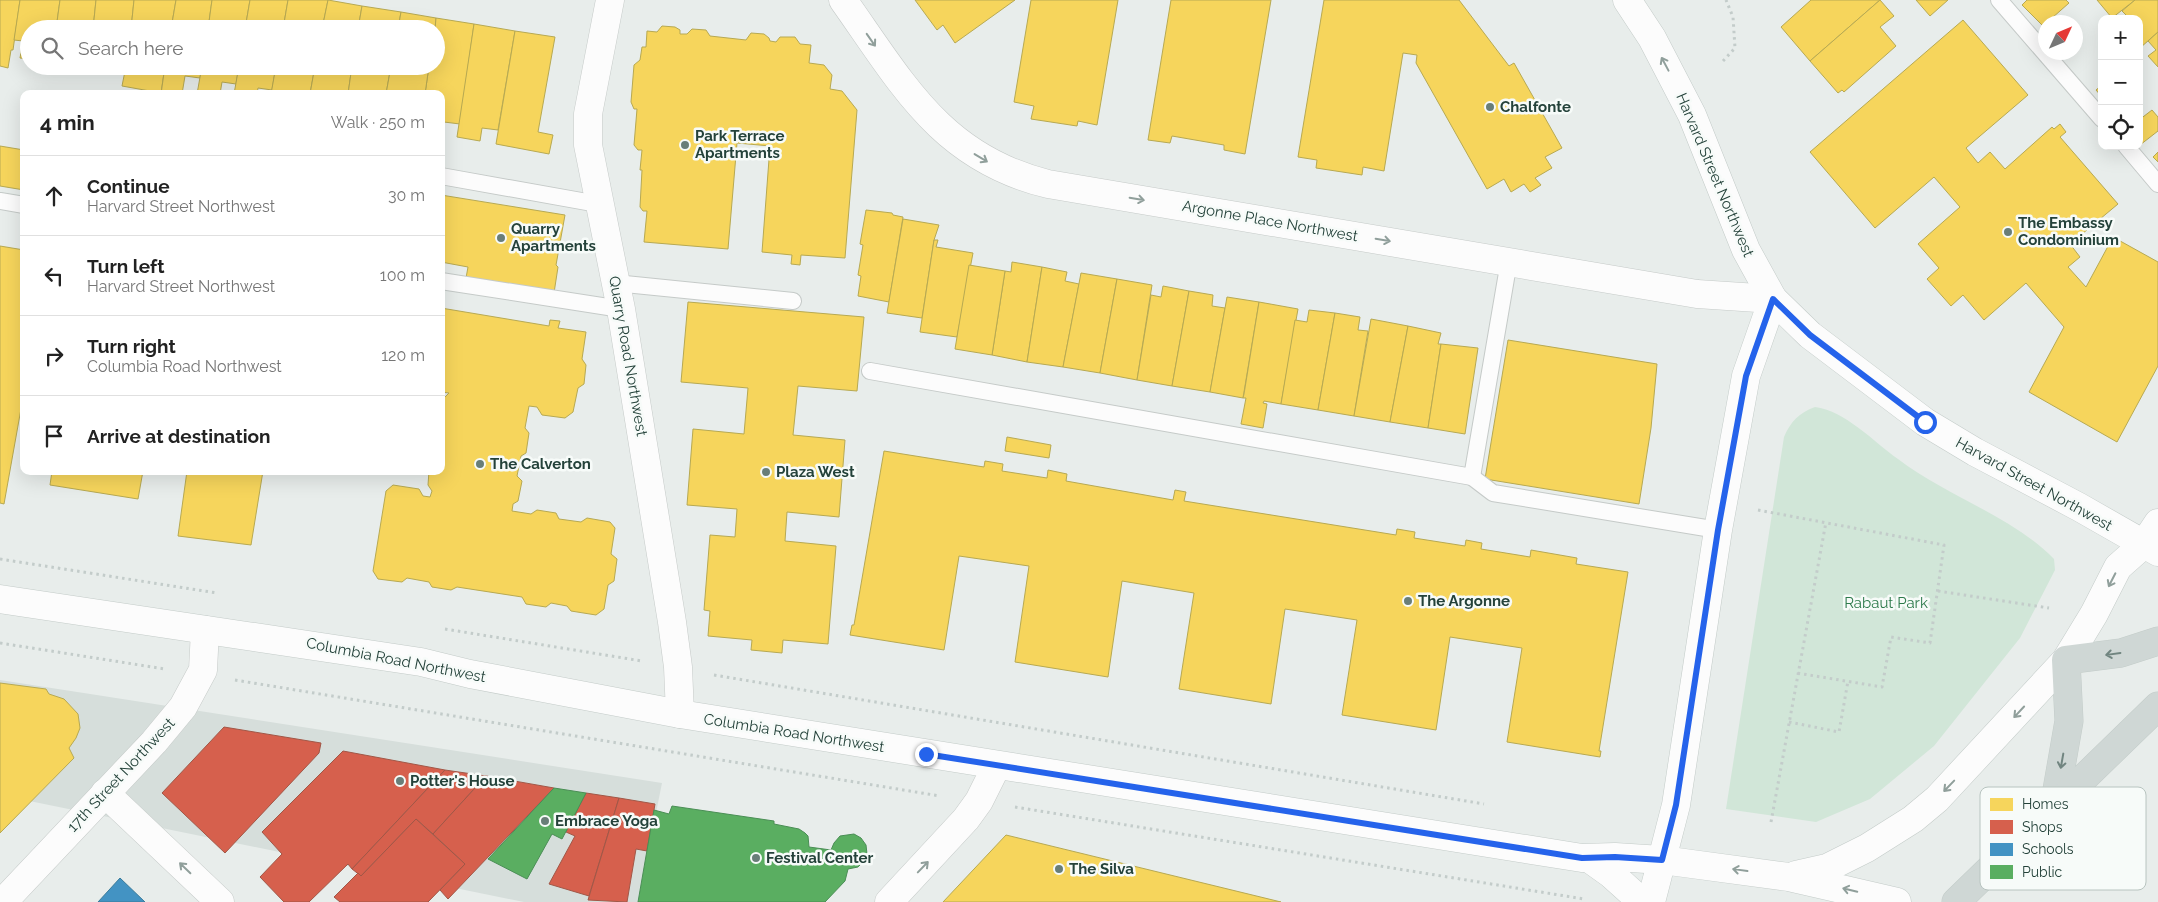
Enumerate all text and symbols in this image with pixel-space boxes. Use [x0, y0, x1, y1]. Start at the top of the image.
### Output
north arrow [2038, 15, 2083, 60]
map controls [2098, 15, 2143, 150]
button: + [2098, 15, 2143, 60]
search box [20, 20, 445, 75]
one-way arrow [866, 33, 876, 47]
icon: search [38, 34, 66, 62]
text: Search here [78, 37, 184, 59]
one-way arrow [1660, 57, 1669, 72]
button: − [2098, 60, 2143, 105]
street label: Harvard Street Northwest [1672, 90, 1758, 260]
place label: Chalfonte [1500, 98, 1571, 116]
marker: Chalfonte [1484, 101, 1496, 113]
button: locate [2098, 105, 2143, 150]
text: 4 min [40, 110, 95, 135]
text: Walk · 250 m [331, 113, 425, 132]
place label: Park Terrace Apartments [695, 127, 785, 162]
marker: Park Terrace Apartments [679, 139, 691, 151]
one-way arrow [973, 153, 987, 163]
text: Continue [87, 175, 170, 197]
icon: ahead [40, 182, 68, 210]
text: 30 m [388, 186, 425, 205]
one-way arrow [1128, 194, 1144, 204]
text: Harvard Street Northwest [87, 197, 275, 216]
street label: Argonne Place Northwest [1181, 197, 1359, 245]
place label: The Embassy Condominium [2018, 214, 2119, 249]
place label: Quarry Apartments [511, 220, 596, 255]
marker: The Embassy Condominium [2002, 226, 2014, 238]
marker: Quarry Apartments [495, 232, 507, 244]
one-way arrow [1375, 235, 1391, 245]
text: Turn left [87, 255, 164, 277]
icon: left [40, 262, 68, 290]
text: 100 m [380, 266, 425, 285]
street label: Quarry Road Northwest [605, 274, 651, 438]
text: Harvard Street Northwest [87, 277, 275, 296]
text: Turn right [87, 335, 176, 357]
icon: right [40, 342, 68, 370]
text: 120 m [381, 346, 425, 365]
text: Columbia Road Northwest [87, 357, 282, 376]
route start [1914, 411, 1937, 434]
icon: arrive [40, 422, 68, 450]
text: Arrive at destination [87, 425, 271, 447]
street label: Harvard Street Northwest [1953, 433, 2115, 535]
place label: The Calverton [490, 455, 591, 473]
marker: The Calverton [474, 458, 486, 470]
place label: Plaza West [776, 463, 855, 481]
marker: Plaza West [760, 466, 772, 478]
one-way arrow [2107, 572, 2117, 587]
place label: The Argonne [1418, 592, 1510, 610]
park label: Rabaut Park [1844, 594, 1928, 612]
marker: The Argonne [1402, 595, 1414, 607]
street label: Columbia Road Northwest [305, 634, 487, 686]
one-way arrow [2105, 649, 2121, 659]
one-way arrow [2013, 705, 2025, 718]
street label: Columbia Road Northwest [702, 710, 886, 756]
street label: 17th Street Northwest [63, 714, 179, 836]
route end [915, 743, 938, 766]
one-way arrow [2057, 753, 2067, 769]
place label: Potter's House [410, 772, 515, 790]
marker: Potter's House [394, 775, 406, 787]
one-way arrow [1943, 780, 1955, 792]
legend [1980, 787, 2146, 890]
text: Homes [2022, 796, 2069, 812]
place label: Embrace Yoga [555, 812, 658, 830]
marker: Embrace Yoga [539, 815, 551, 827]
text: Shops [2022, 819, 2063, 835]
text: Schools [2022, 841, 2074, 857]
place label: Festival Center [766, 849, 874, 867]
marker: Festival Center [750, 852, 762, 864]
one-way arrow [917, 860, 929, 873]
place label: The Silva [1069, 860, 1134, 878]
one-way arrow [178, 862, 191, 874]
marker: The Silva [1053, 863, 1065, 875]
text: Public [2022, 864, 2063, 880]
one-way arrow [1733, 865, 1749, 875]
one-way arrow [1842, 885, 1858, 894]

